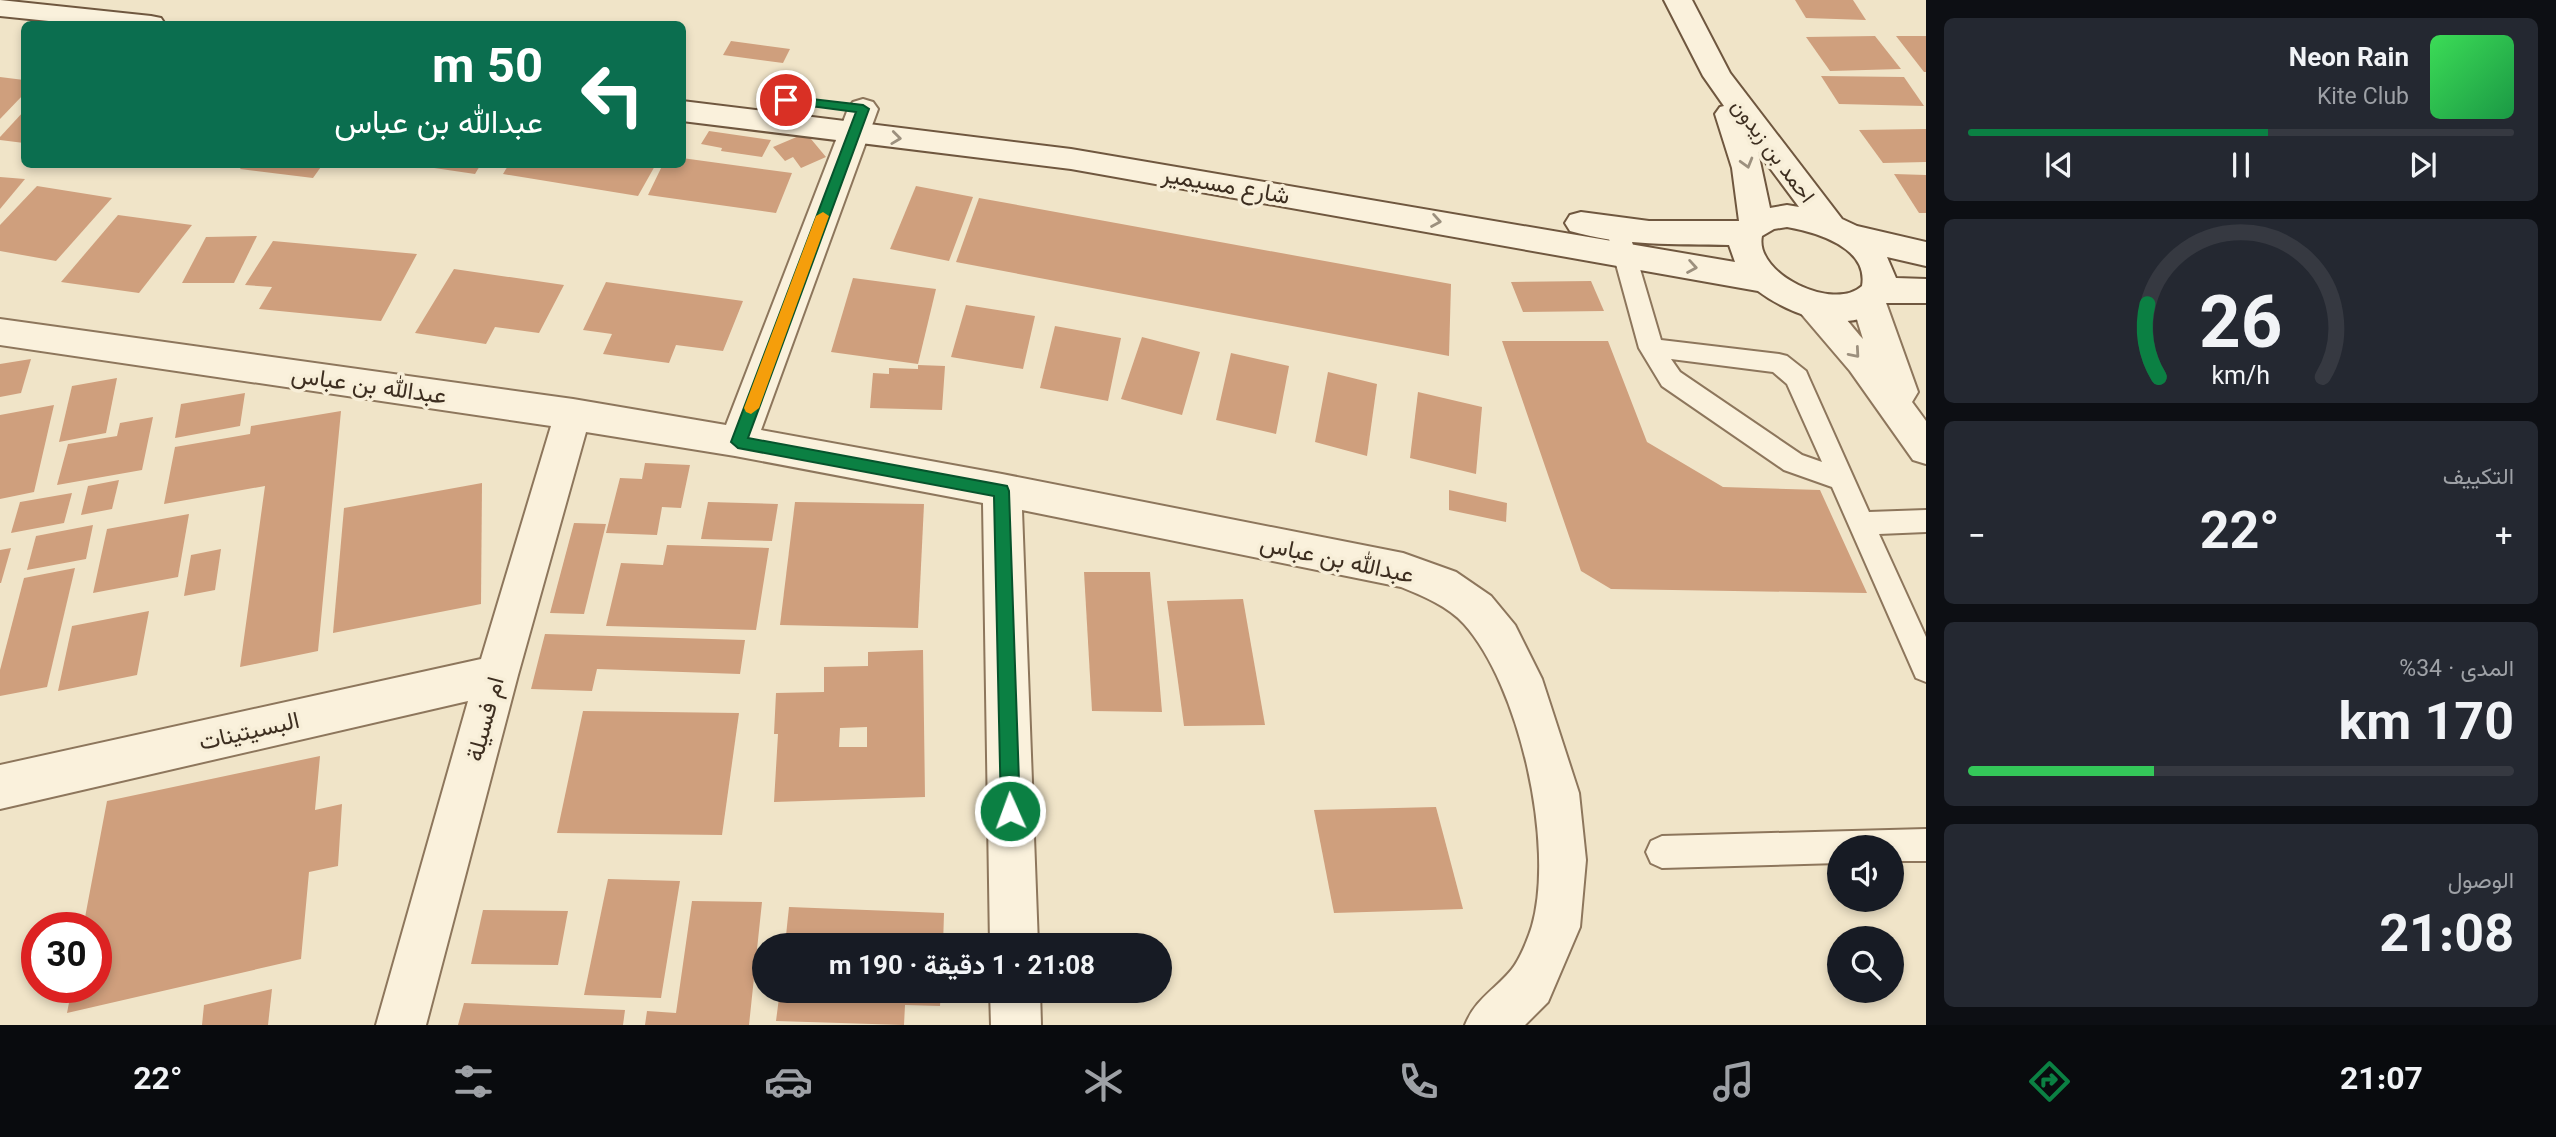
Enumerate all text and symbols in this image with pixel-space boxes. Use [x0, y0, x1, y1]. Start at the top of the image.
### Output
text: 50 m [432, 32, 543, 108]
text: Neon Rain [2289, 39, 2409, 80]
icon: left [567, 49, 658, 140]
pin [756, 70, 816, 130]
text: Kite Club [2317, 80, 2409, 116]
icon: arrive [767, 81, 805, 119]
street label: احمد بن زيدون [1722, 93, 1822, 211]
text: عبدالله بن عباس [334, 100, 543, 150]
one-way arrow [890, 130, 902, 145]
icon: previous [2040, 146, 2078, 184]
icon: pause [2222, 146, 2260, 184]
icon: next [2404, 146, 2442, 184]
street label: شارع مسيمير [1158, 157, 1292, 217]
one-way arrow [1738, 157, 1753, 169]
one-way arrow [1430, 212, 1442, 227]
one-way arrow [1686, 259, 1698, 274]
text: 26 [2199, 273, 2283, 387]
one-way arrow [1847, 345, 1859, 358]
street label: عبدالله بن عباس [289, 357, 449, 417]
text: km/h [2212, 358, 2270, 397]
text: التكييف [2443, 460, 2514, 496]
text: 22° [2200, 495, 2280, 576]
text: − [1968, 506, 1986, 565]
text: + [2494, 506, 2514, 565]
street label: عبدالله بن عباس [1256, 526, 1417, 596]
text: المدى · 34% [2399, 652, 2514, 688]
street label: ام فسيلة [457, 673, 516, 766]
text: 170 km [2339, 686, 2514, 767]
street label: البسيتينات [195, 703, 304, 763]
position arrow [973, 774, 1047, 848]
map controls [1827, 835, 1904, 1003]
button: sound [1827, 835, 1904, 912]
text: الوصول [2448, 864, 2514, 900]
text: 21:08 [2379, 898, 2514, 979]
speed limit sign: 30 [21, 912, 112, 1003]
button: search [1827, 926, 1904, 1003]
text: 21:08 · 1 دقيقة · 190 m [829, 947, 1095, 988]
text: 22° [133, 1056, 182, 1106]
text: 21:07 [2340, 1056, 2423, 1106]
icon: filters [449, 1057, 498, 1106]
icon: car [764, 1057, 813, 1106]
icon: climate [1079, 1057, 1128, 1106]
icon: phone [1394, 1057, 1443, 1106]
icon: music [1709, 1057, 1758, 1106]
icon: directions [2025, 1057, 2074, 1106]

